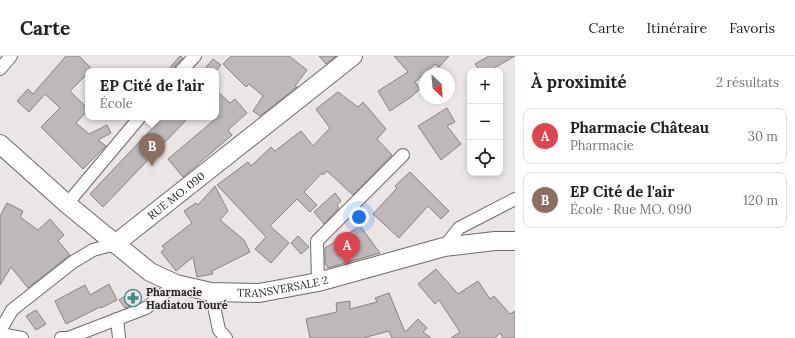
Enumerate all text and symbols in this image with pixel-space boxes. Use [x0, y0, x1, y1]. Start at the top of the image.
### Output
text: Carte [20, 16, 70, 40]
text: Carte [588, 19, 625, 37]
text: Itinéraire [647, 19, 707, 37]
text: Favoris [729, 19, 775, 37]
popup [85, 68, 219, 120]
north arrow [419, 68, 455, 104]
map controls [467, 68, 503, 176]
button: + [467, 68, 503, 104]
text: À proximité [531, 71, 627, 93]
text: 2 résultats [716, 74, 779, 91]
text: EP Cité de l'air [100, 76, 204, 95]
text: École [100, 95, 133, 112]
button: − [467, 104, 503, 140]
text: Pharmacie Château [570, 118, 709, 137]
text: A [541, 128, 549, 145]
text: 30 m [748, 128, 778, 145]
pin: B [139, 133, 165, 166]
text: Pharmacie [570, 137, 634, 154]
button: locate [467, 140, 503, 176]
street label: RUE MO. 090 [145, 169, 208, 223]
text: EP Cité de l'air [570, 182, 674, 201]
text: B [541, 192, 549, 209]
text: 120 m [743, 192, 778, 209]
text: École · Rue MO. 090 [570, 201, 692, 218]
your location [349, 207, 369, 227]
pin: A [334, 232, 360, 265]
street label: TRANSVERSALE 2 [237, 272, 330, 300]
place label: Pharmacie Hadiatou Touré [146, 285, 228, 312]
pharmacy icon: Pharmacie Hadiatou Touré [123, 288, 143, 308]

